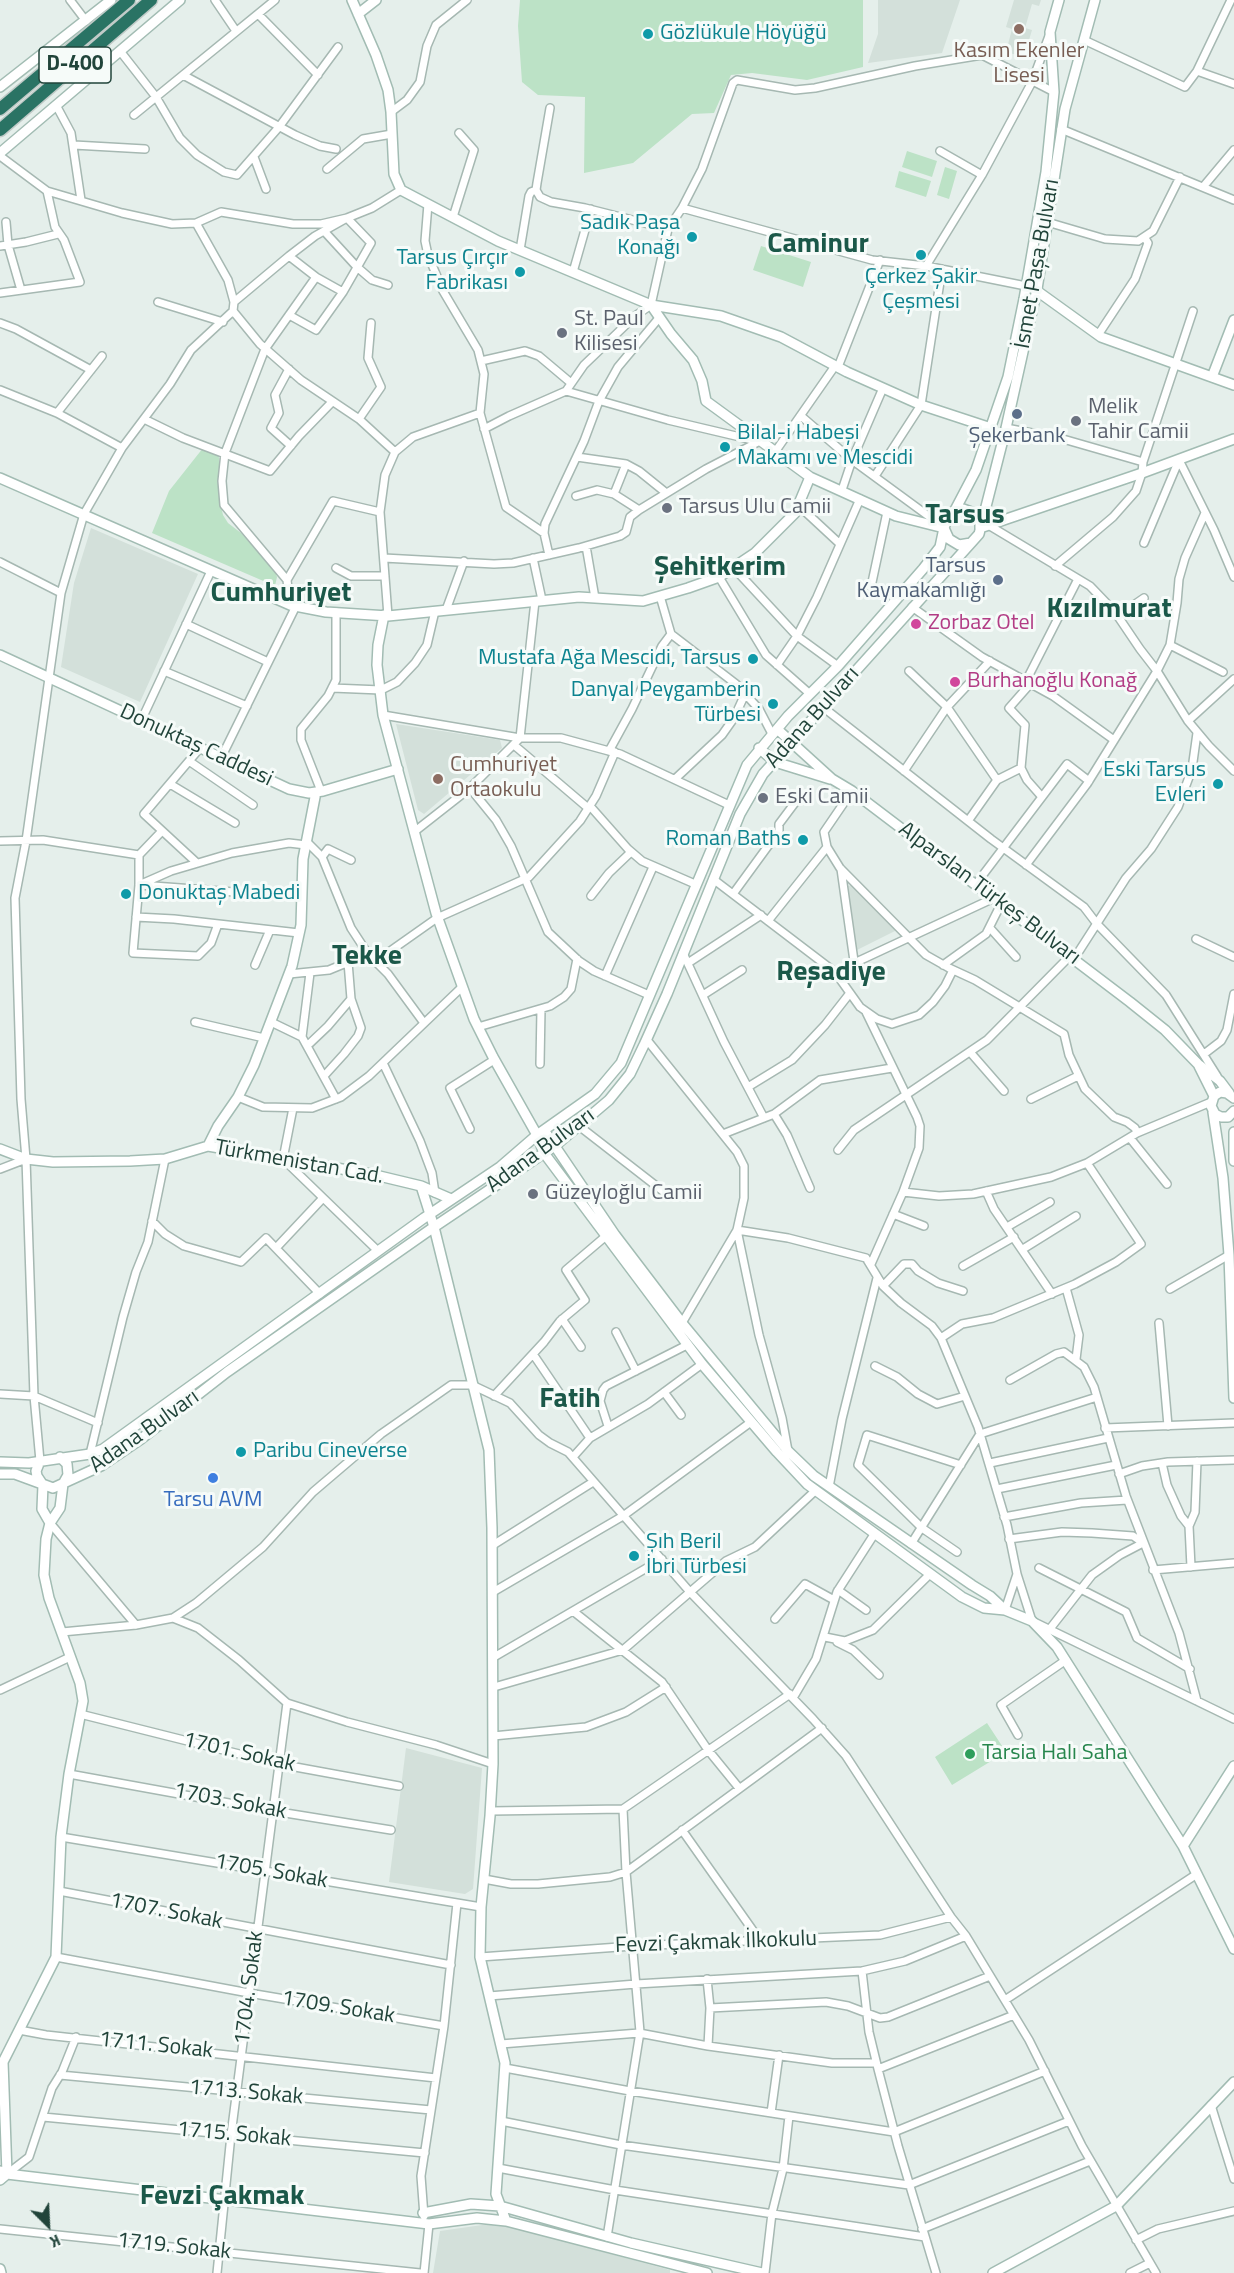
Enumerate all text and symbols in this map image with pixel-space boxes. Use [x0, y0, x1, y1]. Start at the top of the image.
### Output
place label: Gözlükule Höyüğü [660, 21, 827, 47]
marker: Kasım Ekenler Lisesi [1012, 22, 1026, 36]
marker: Gözlükule Höyüğü [641, 27, 655, 41]
place label: Kasım Ekenler Lisesi [954, 39, 1084, 90]
road number: D-400 [39, 47, 111, 83]
street label: İsmet Paşa Bulvarı [1010, 177, 1066, 351]
place label: Sadık Paşa Konağı [580, 211, 680, 262]
district label: Caminur [767, 228, 869, 262]
marker: Sadık Paşa Konağı [685, 230, 699, 244]
place label: Tarsus Çırçır Fabrikası [397, 246, 508, 298]
marker: Çerkez Şakir Çeşmesi [914, 248, 928, 262]
marker: Tarsus Çırçır Fabrikası [513, 265, 527, 279]
place label: Çerkez Şakir Çeşmesi [865, 265, 977, 316]
place label: St. Paul Kilisesi [574, 307, 644, 358]
marker: St. Paul Kilisesi [555, 326, 569, 340]
place label: Melik Tahir Camii [1088, 395, 1189, 446]
marker: Şekerbank [1010, 407, 1024, 421]
marker: Melik Tahir Camii [1069, 414, 1083, 428]
place label: Bilal-i Habeşi Makamı ve Mescidi [737, 421, 913, 472]
place label: Şekerbank [969, 424, 1065, 450]
marker: Bilal-i Habeşi Makamı ve Mescidi [718, 440, 732, 454]
place label: Tarsus Ulu Camii [679, 495, 831, 521]
district label: Tarsus [925, 499, 1005, 533]
marker: Tarsus Ulu Camii [660, 501, 674, 515]
district label: Şehitkerim [654, 551, 786, 585]
place label: Tarsus Kaymakamlığı [857, 554, 986, 606]
marker: Tarsus Kaymakamlığı [991, 573, 1005, 587]
district label: Cumhuriyet [211, 577, 351, 611]
district label: Kızılmurat [1046, 593, 1172, 627]
place label: Zorbaz Otel [928, 611, 1035, 637]
marker: Zorbaz Otel [909, 617, 923, 631]
place label: Mustafa Ağa Mescidi, Tarsus [478, 646, 741, 672]
marker: Mustafa Ağa Mescidi, Tarsus [746, 652, 760, 666]
street label: Adana Bulvarı [761, 662, 865, 774]
place label: Burhanoğlu Konağ [967, 669, 1137, 695]
marker: Burhanoğlu Konağ [948, 675, 962, 689]
place label: Danyal Peygamberin Türbesi [571, 678, 761, 730]
marker: Danyal Peygamberin Türbesi [766, 697, 780, 711]
street label: Donuktaş Caddesi [115, 699, 277, 793]
place label: Cumhuriyet Ortaokulu [450, 753, 557, 804]
place label: Eski Tarsus Evleri [1103, 758, 1206, 810]
marker: Cumhuriyet Ortaokulu [431, 772, 445, 786]
marker: Eski Tarsus Evleri [1211, 777, 1225, 791]
place label: Eski Camii [775, 785, 869, 811]
marker: Eski Camii [756, 791, 770, 805]
street label: Alparslan Türkeş Bulvarı [893, 817, 1085, 971]
place label: Roman Baths [666, 827, 791, 853]
marker: Roman Baths [796, 833, 810, 847]
place label: Donuktaş Mabedi [138, 881, 300, 907]
marker: Donuktaş Mabedi [119, 887, 133, 901]
district label: Tekke [332, 940, 402, 974]
district label: Reşadiye [776, 956, 886, 990]
street label: Adana Bulvarı [482, 1103, 600, 1199]
street label: Türkmenistan Cad. [213, 1135, 385, 1191]
place label: Güzeyloğlu Camii [545, 1181, 702, 1207]
marker: Güzeyloğlu Camii [526, 1187, 540, 1201]
district label: Fatih [539, 1383, 601, 1417]
street label: Adana Bulvarı [85, 1385, 205, 1479]
place label: Paribu Cineverse [253, 1439, 407, 1465]
marker: Paribu Cineverse [234, 1445, 248, 1459]
marker: Tarsu AVM [206, 1471, 220, 1485]
place label: Tarsu AVM [164, 1488, 262, 1514]
place label: Şıh Beril İbri Türbesi [646, 1530, 747, 1582]
marker: Şıh Beril İbri Türbesi [627, 1549, 641, 1563]
street label: 1701. Sokak [180, 1727, 298, 1779]
place label: Tarsia Halı Saha [982, 1741, 1128, 1767]
marker: Tarsia Halı Saha [963, 1747, 977, 1761]
street label: 1703. Sokak [171, 1778, 289, 1826]
street label: 1705. Sokak [212, 1849, 330, 1895]
street label: 1707. Sokak [107, 1888, 225, 1936]
street label: Fevzi Çakmak İlkokulu [615, 1926, 817, 1960]
street label: 1704. Sokak [230, 1930, 270, 2046]
street label: 1709. Sokak [279, 1986, 397, 2030]
street label: 1711. Sokak [98, 2027, 214, 2065]
street label: 1713. Sokak [188, 2075, 304, 2111]
street label: 1715. Sokak [176, 2117, 292, 2153]
district label: Fevzi Çakmak [140, 2180, 304, 2214]
north arrow [18, 2195, 78, 2255]
street label: 1719. Sokak [116, 2228, 232, 2266]
text: K [46, 2229, 65, 2254]

